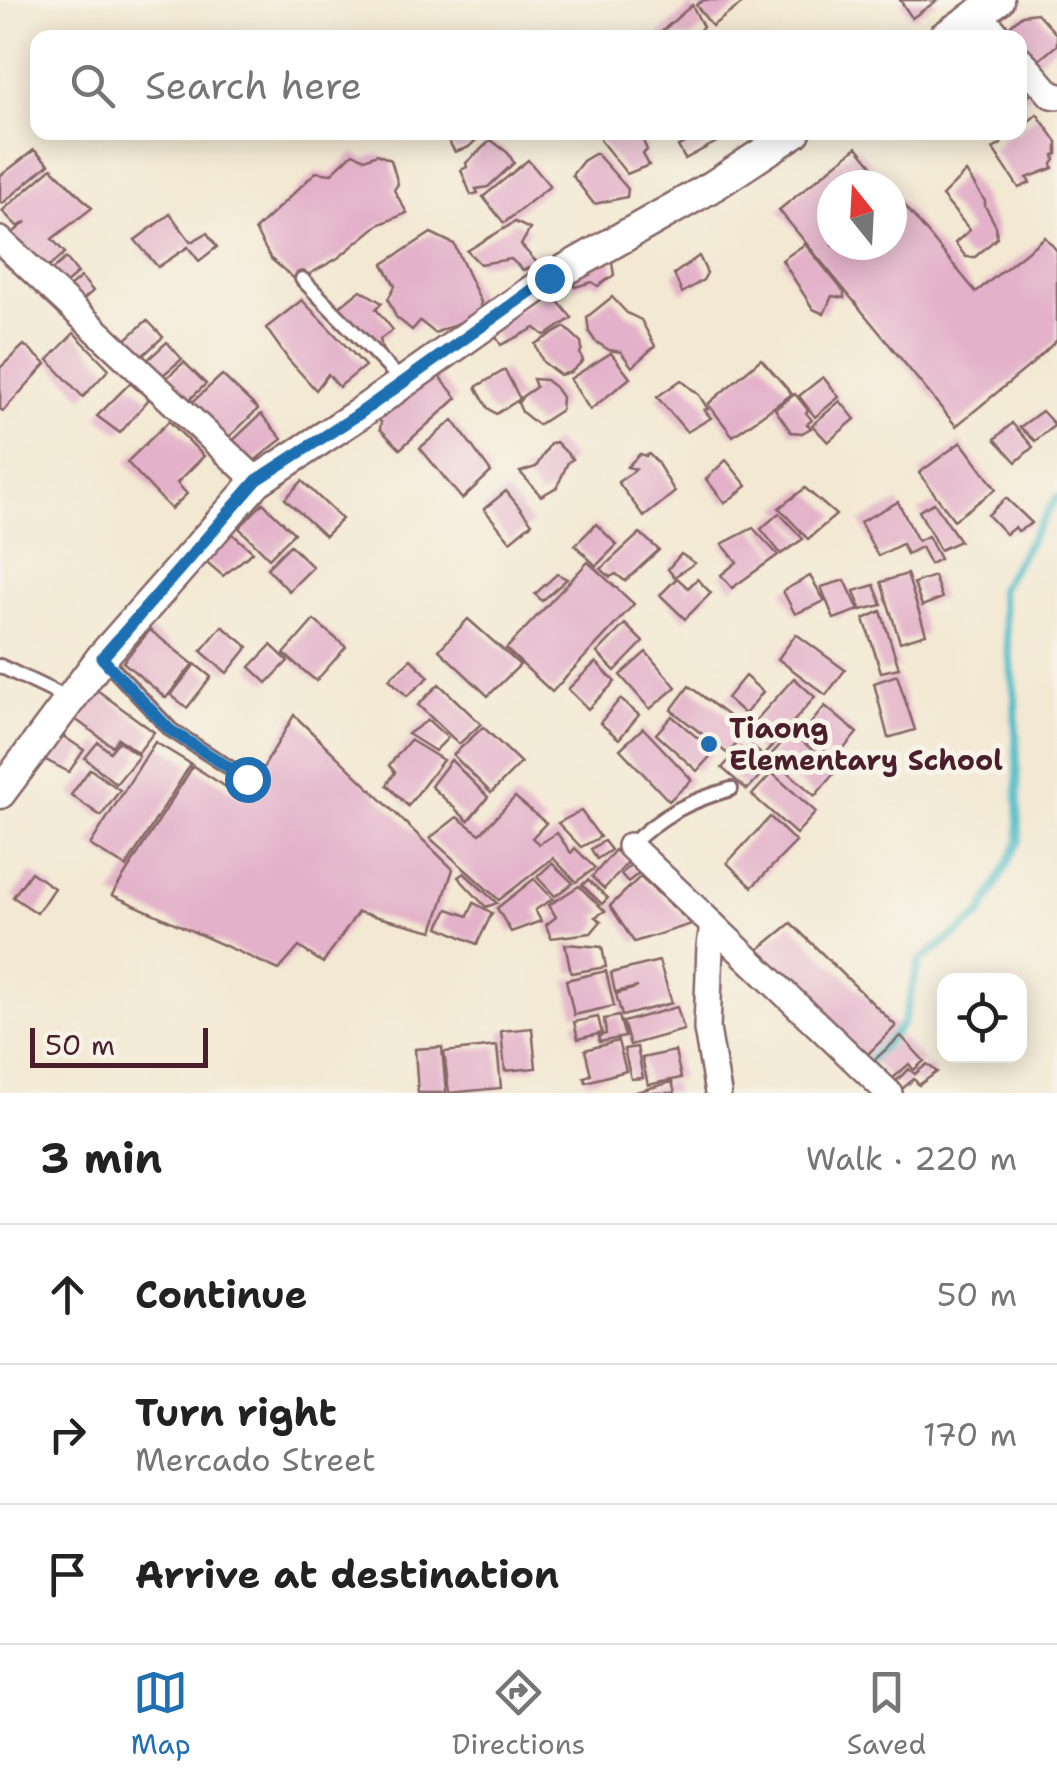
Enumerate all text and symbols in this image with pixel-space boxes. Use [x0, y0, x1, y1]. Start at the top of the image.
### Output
search box [30, 30, 1027, 140]
icon: search [65, 58, 120, 113]
text: Search here [145, 60, 362, 111]
north arrow [817, 170, 907, 260]
route end [527, 256, 573, 302]
place label: Tiaong Elementary School [729, 709, 1003, 779]
marker: Tiaong Elementary School [698, 733, 720, 755]
route start [225, 757, 271, 803]
map controls [937, 973, 1027, 1063]
button: locate [937, 973, 1027, 1063]
scale bar [30, 1023, 208, 1068]
text: 50 m [45, 1026, 115, 1064]
text: 3 min [40, 1130, 162, 1186]
text: Walk · 220 m [806, 1137, 1017, 1180]
icon: ahead [40, 1267, 95, 1322]
text: Continue [135, 1269, 307, 1320]
text: 50 m [937, 1273, 1017, 1316]
text: Turn right [135, 1387, 337, 1438]
icon: right [40, 1407, 95, 1462]
text: 170 m [923, 1413, 1017, 1456]
text: Mercado Street [135, 1438, 376, 1481]
icon: arrive [40, 1547, 95, 1602]
text: Arrive at destination [135, 1549, 559, 1600]
tab: Map [131, 1665, 191, 1763]
tab: Directions [452, 1665, 585, 1763]
tab: Saved [847, 1665, 926, 1763]

